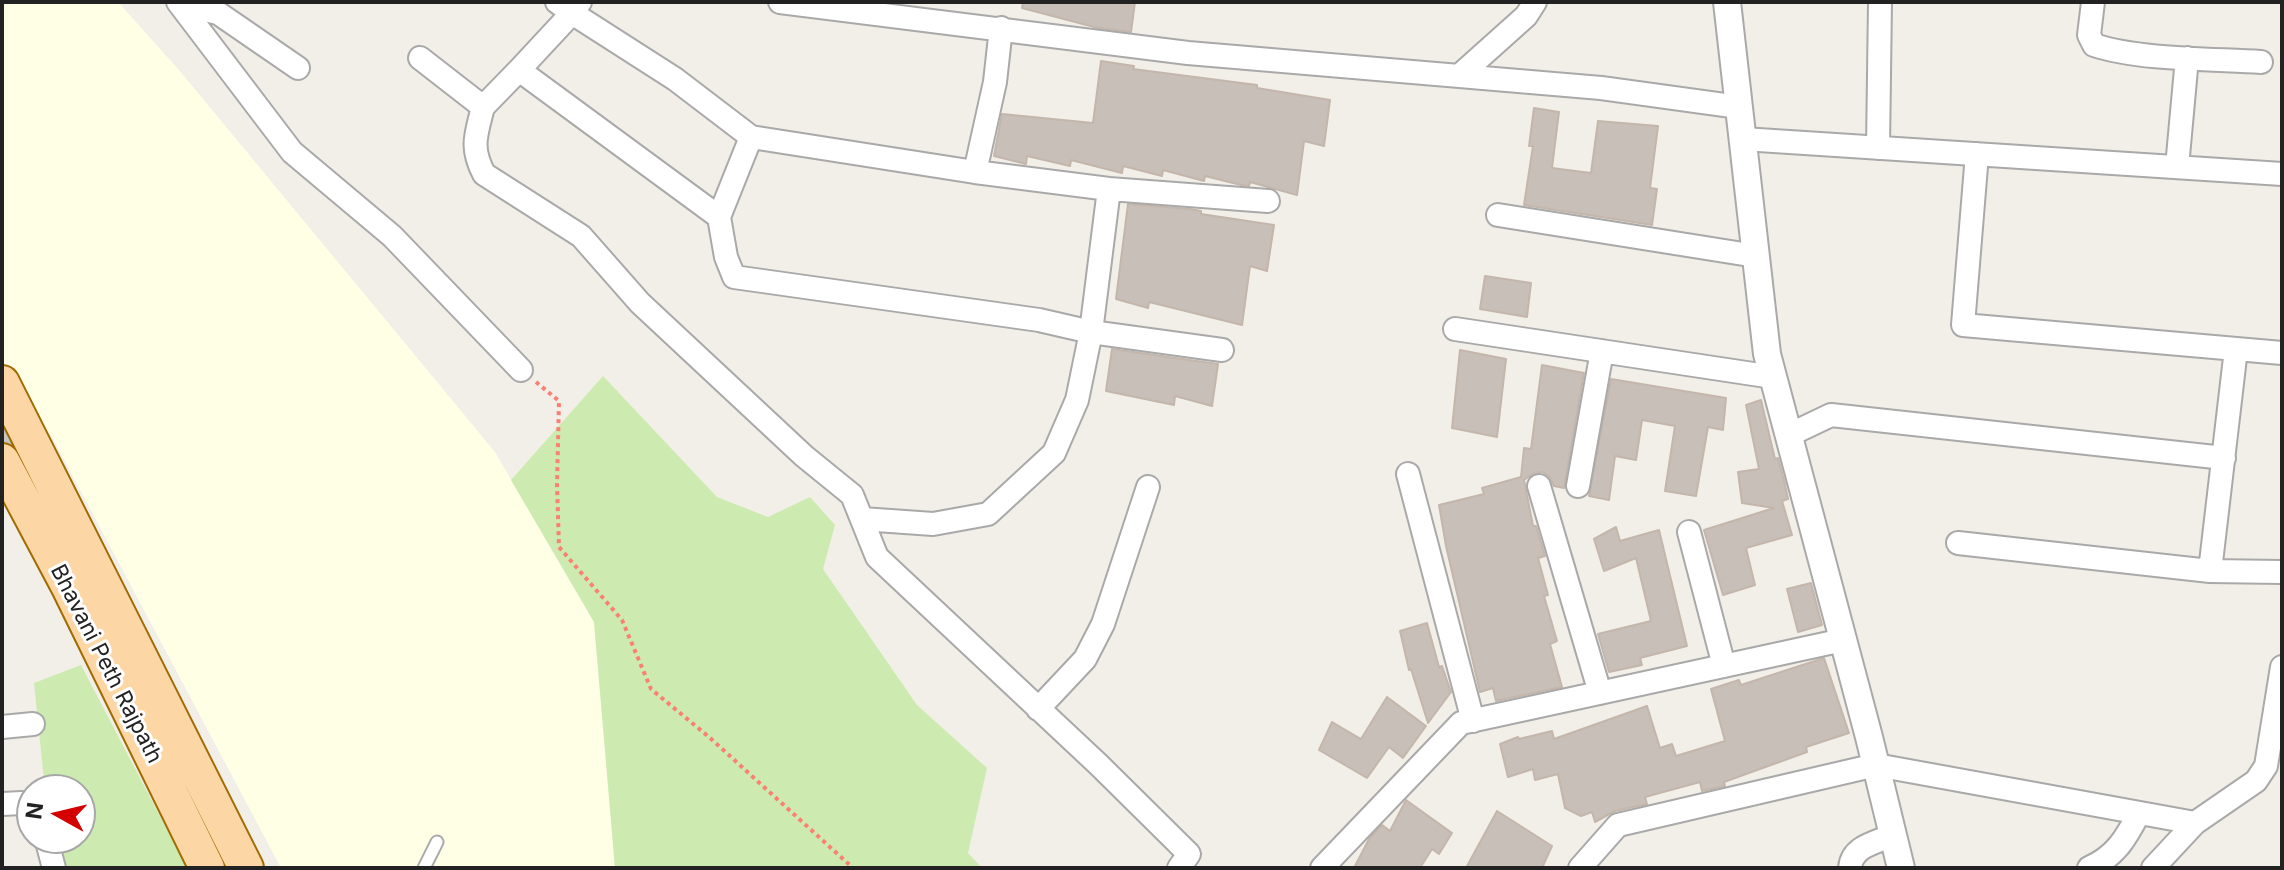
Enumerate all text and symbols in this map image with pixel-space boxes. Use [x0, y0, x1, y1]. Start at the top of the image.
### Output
street label: Bhavani Peth Rajpath [44, 560, 168, 768]
north arrow [16, 774, 96, 854]
text: N [20, 801, 48, 821]

